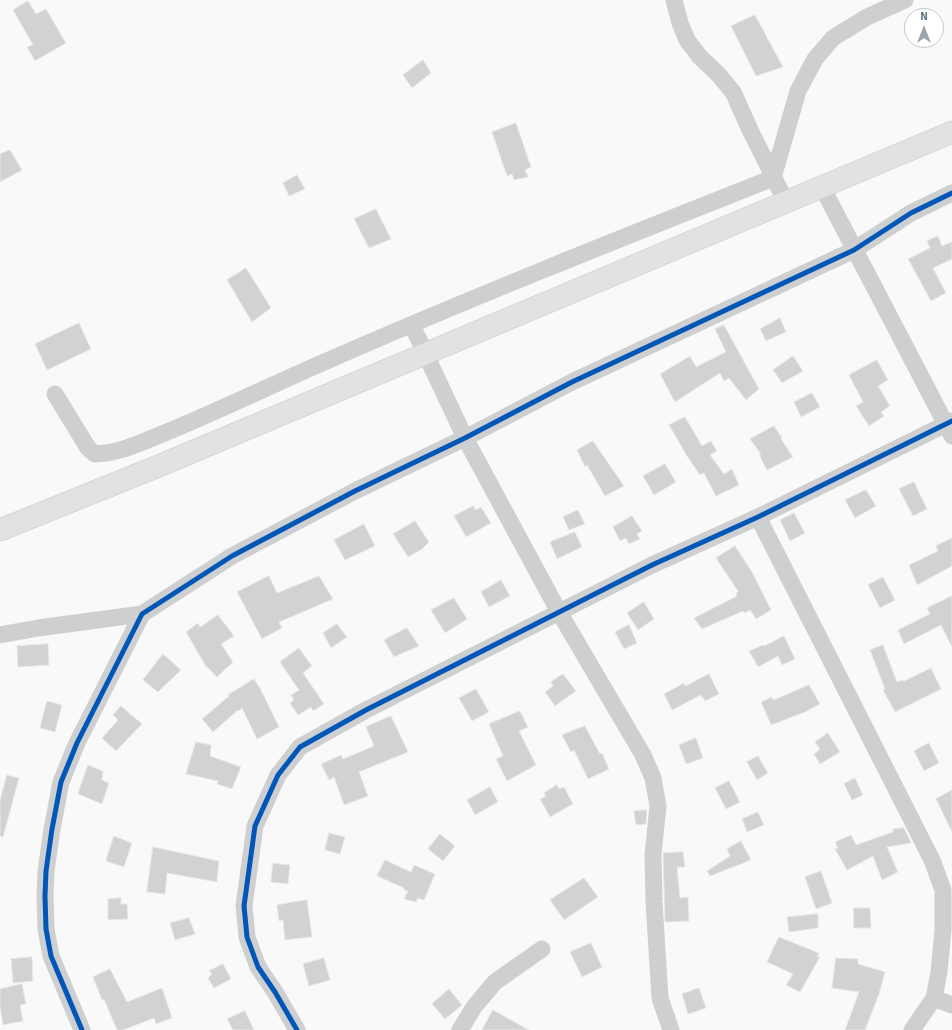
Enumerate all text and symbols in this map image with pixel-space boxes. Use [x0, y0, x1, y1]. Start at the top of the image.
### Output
north arrow [904, 8, 944, 48]
text: N [920, 10, 928, 23]

